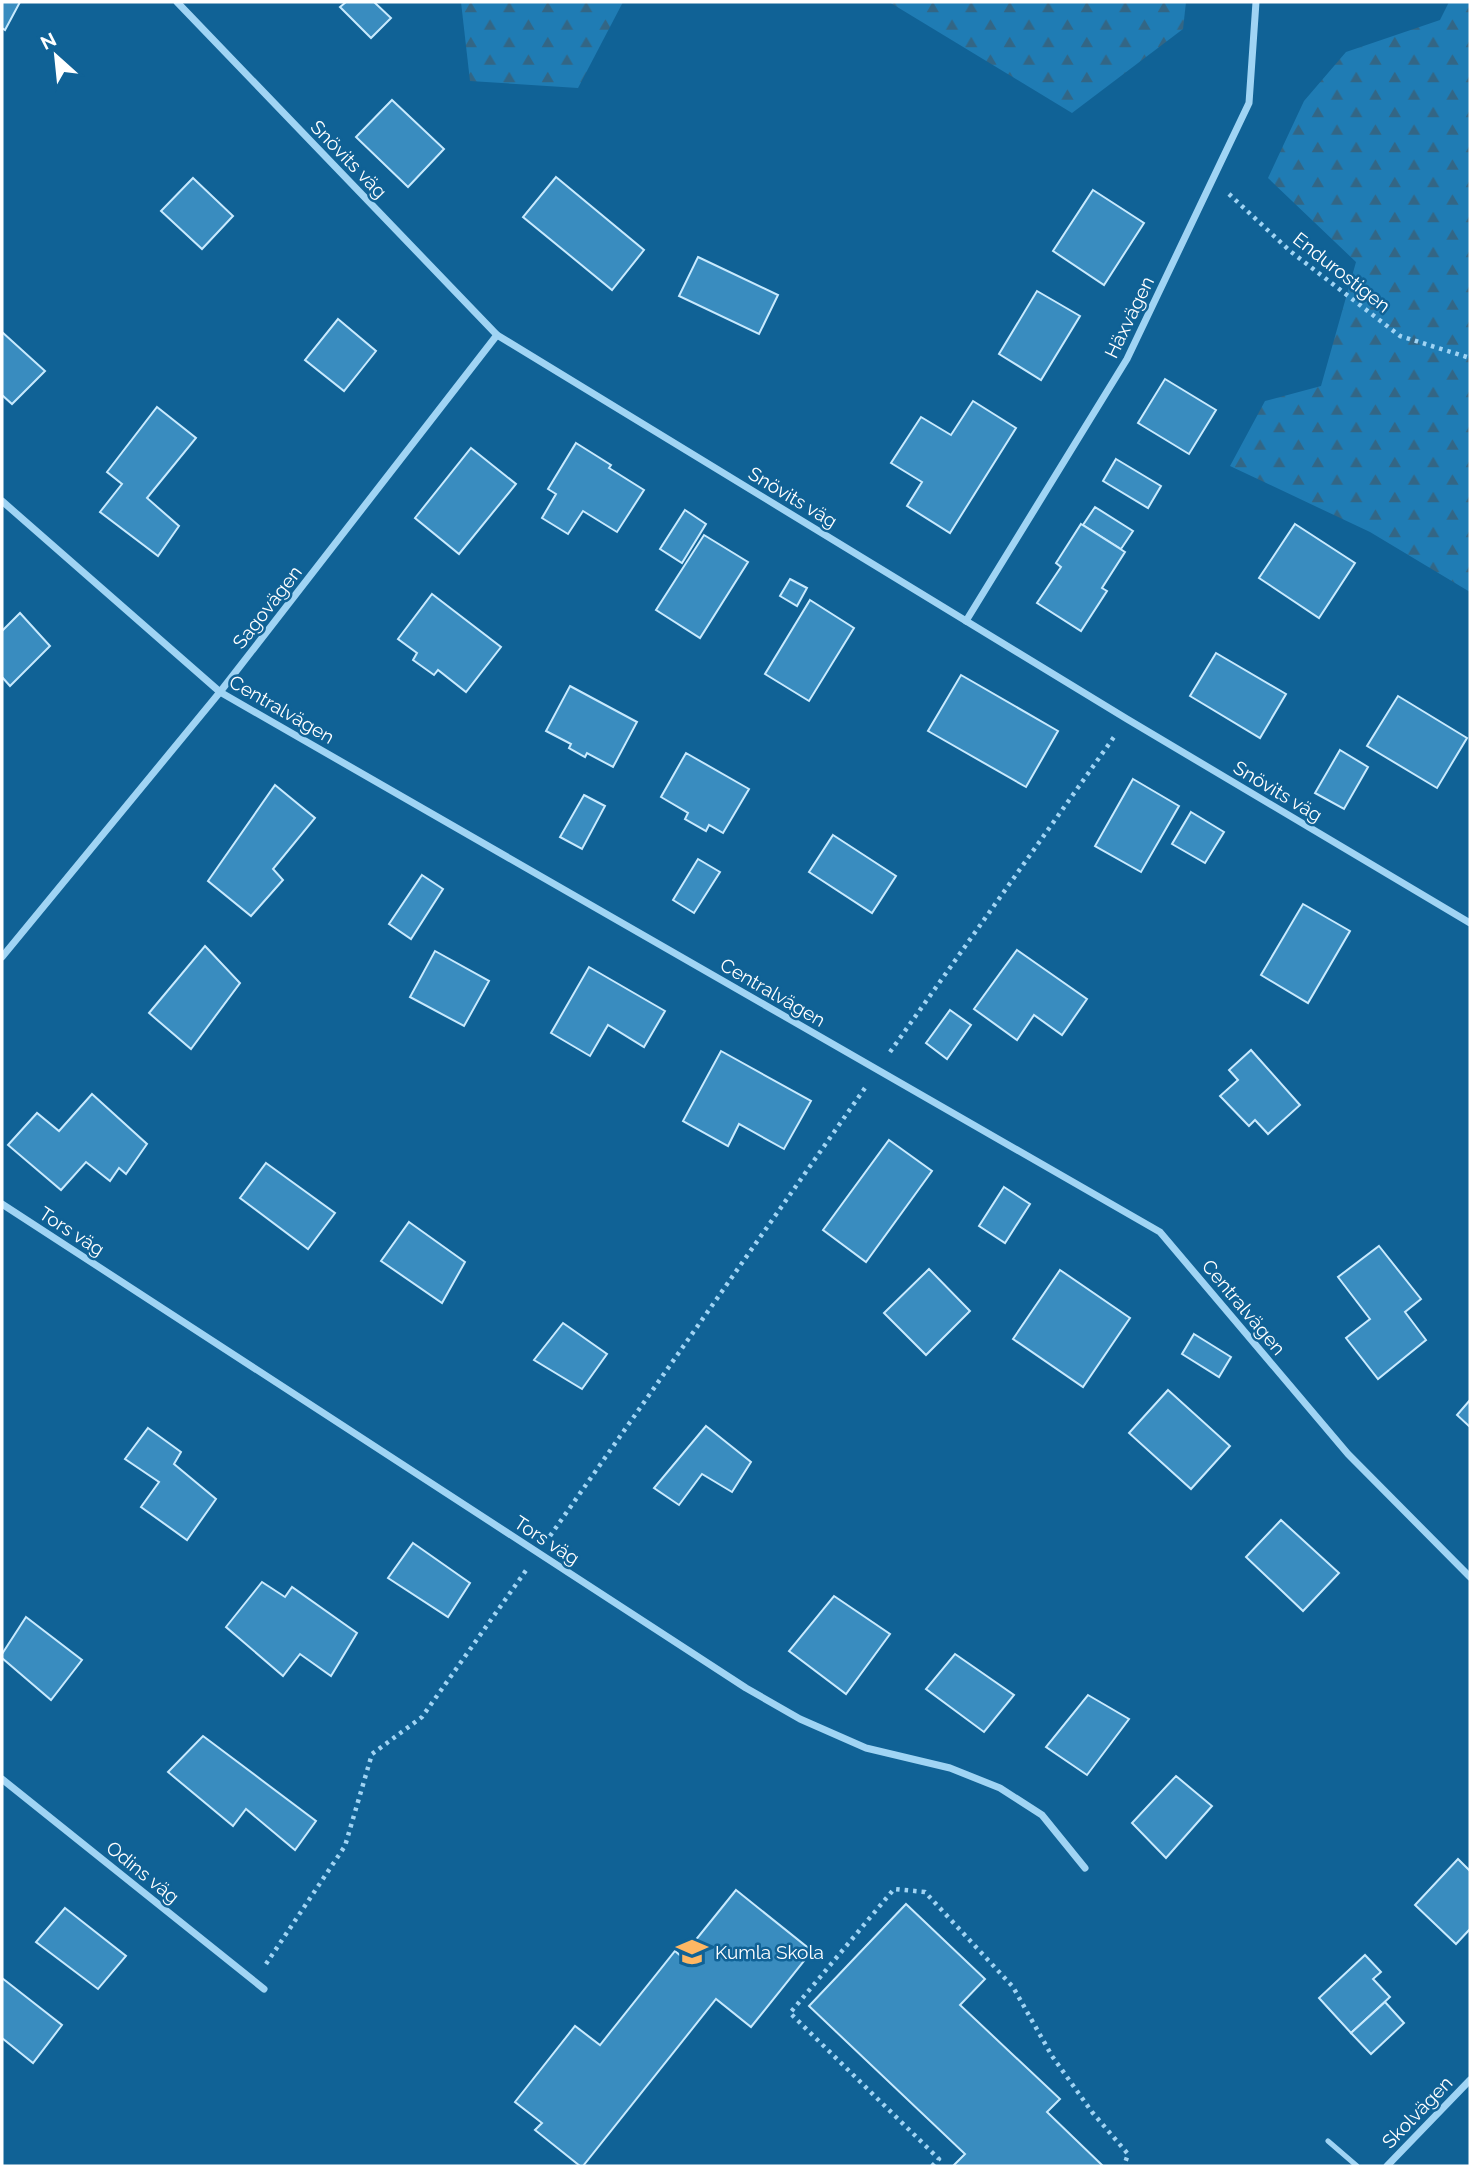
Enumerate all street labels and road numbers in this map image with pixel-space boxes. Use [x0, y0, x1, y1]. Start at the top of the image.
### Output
street label: Snövits väg [306, 115, 392, 203]
street label: Endurostigen [1289, 227, 1395, 317]
street label: Häxvägen [1100, 273, 1158, 361]
street label: Snövits väg [745, 462, 841, 532]
street label: Sagovägen [228, 561, 306, 653]
street label: Centralvägen [226, 670, 338, 748]
street label: Snövits väg [1230, 756, 1326, 826]
street label: Centralvägen [717, 953, 829, 1031]
street label: Tors väg [35, 1202, 109, 1260]
street label: Centralvägen [1198, 1255, 1290, 1359]
street label: Tors väg [510, 1511, 584, 1569]
street label: Odins väg [102, 1836, 184, 1908]
street label: Skolvägen [1377, 2071, 1457, 2153]

